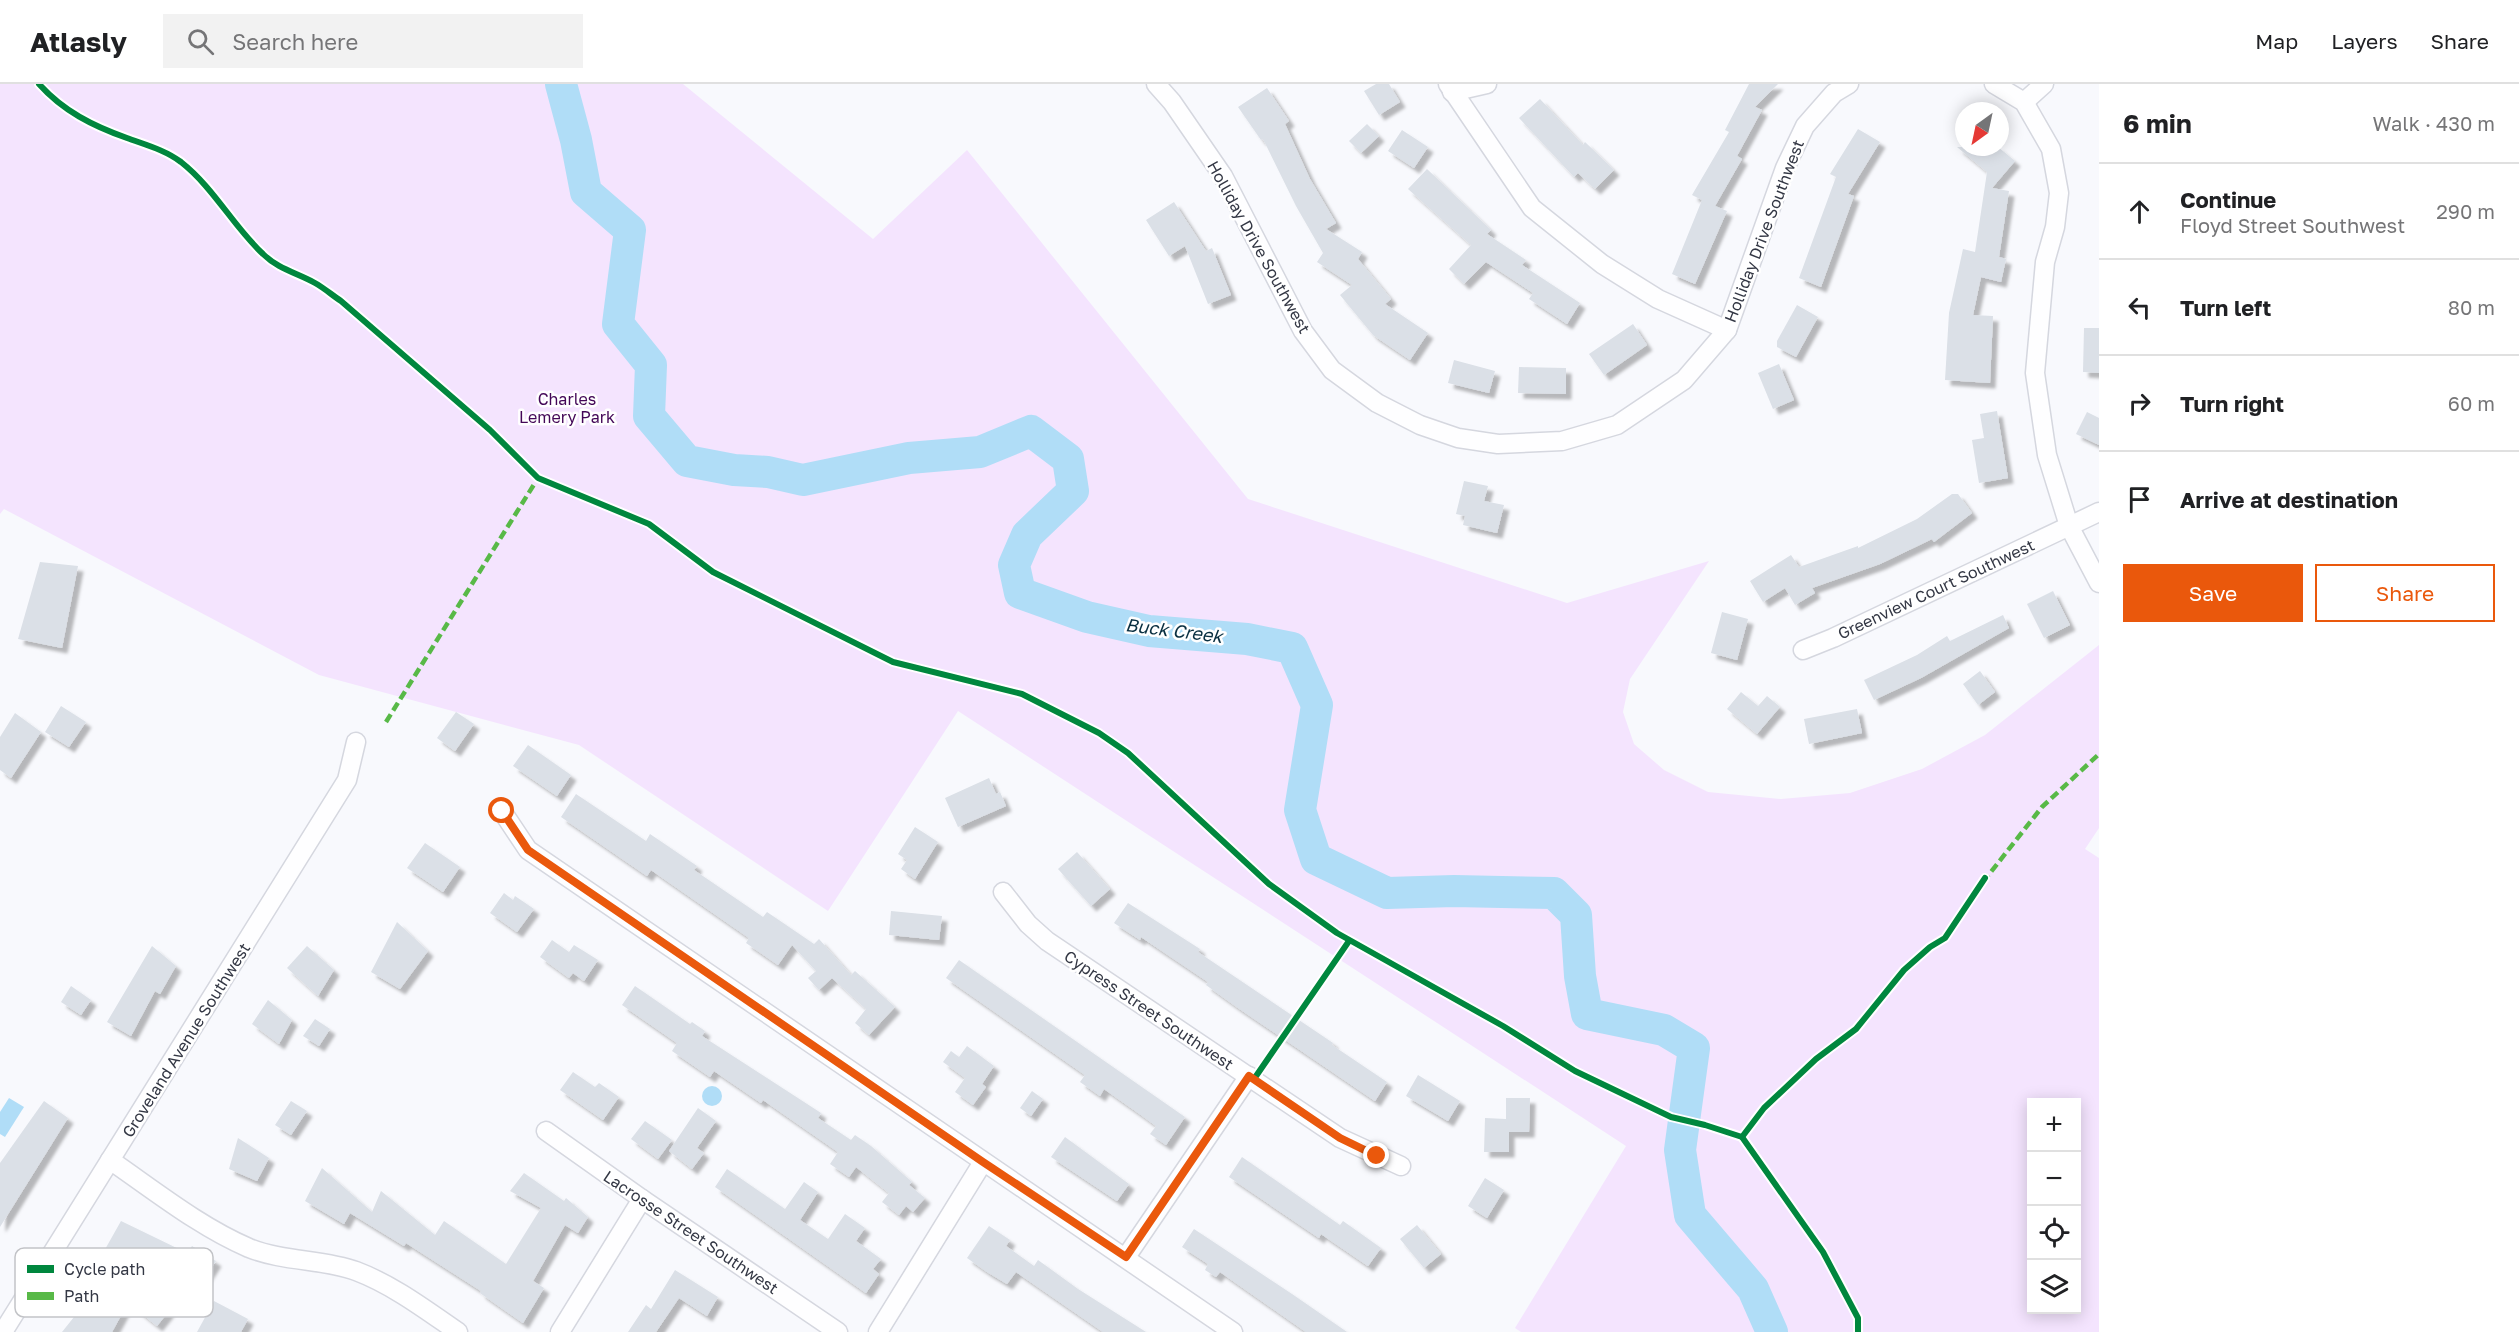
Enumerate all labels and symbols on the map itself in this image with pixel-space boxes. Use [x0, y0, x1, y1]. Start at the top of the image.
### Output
north arrow [1955, 102, 2009, 156]
street label: Holliday Drive Southwest [1720, 137, 1808, 325]
street label: Holliday Drive Southwest [1203, 157, 1315, 337]
park label: Charles Lemery Park [519, 389, 615, 427]
street label: Greenview Court Southwest [1835, 535, 2037, 643]
water label: Buck Creek [1124, 613, 1226, 647]
route start [488, 797, 514, 823]
street label: Groveland Avenue Southwest [118, 939, 254, 1141]
street label: Cypress Street Southwest [1061, 946, 1237, 1074]
route end [1363, 1142, 1389, 1168]
street label: Lacrosse Street Southwest [600, 1166, 782, 1298]
legend [15, 1248, 213, 1317]
text: Cycle path [64, 1259, 145, 1279]
text: Path [64, 1286, 99, 1306]

